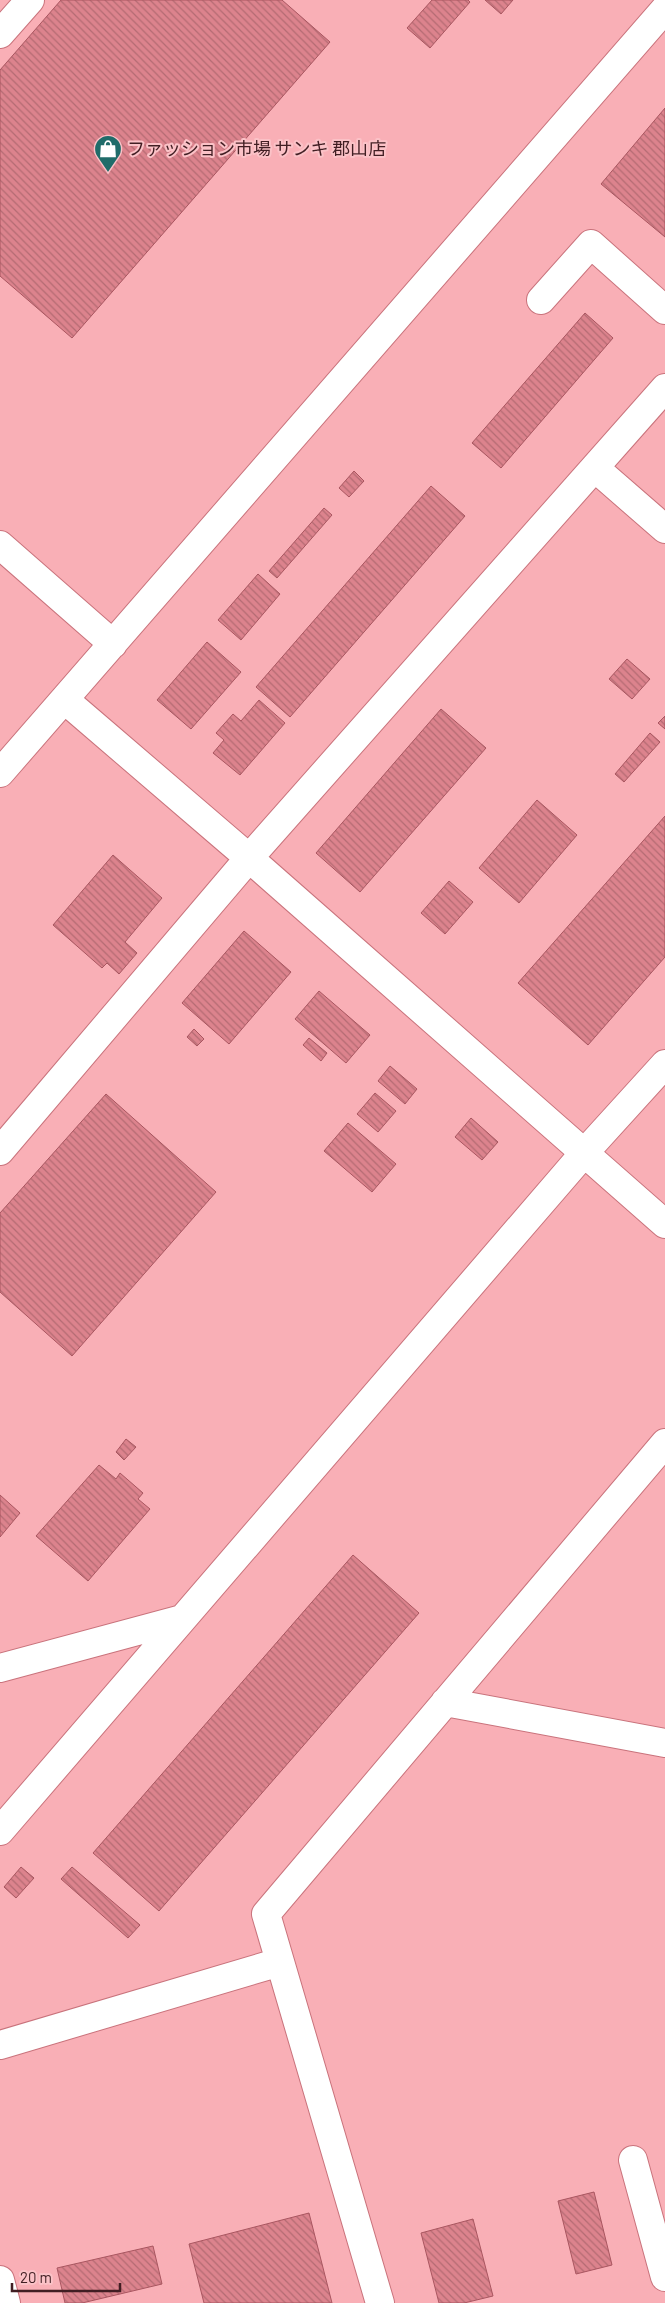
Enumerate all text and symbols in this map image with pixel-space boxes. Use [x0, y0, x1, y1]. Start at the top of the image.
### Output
shop icon: ファッション市場 サンキ 郡山店 [93, 134, 123, 173]
place label: ファッション市場 サンキ 郡山店 [127, 137, 386, 159]
scale bar [12, 2260, 120, 2292]
text: 20 m [20, 2268, 52, 2286]

